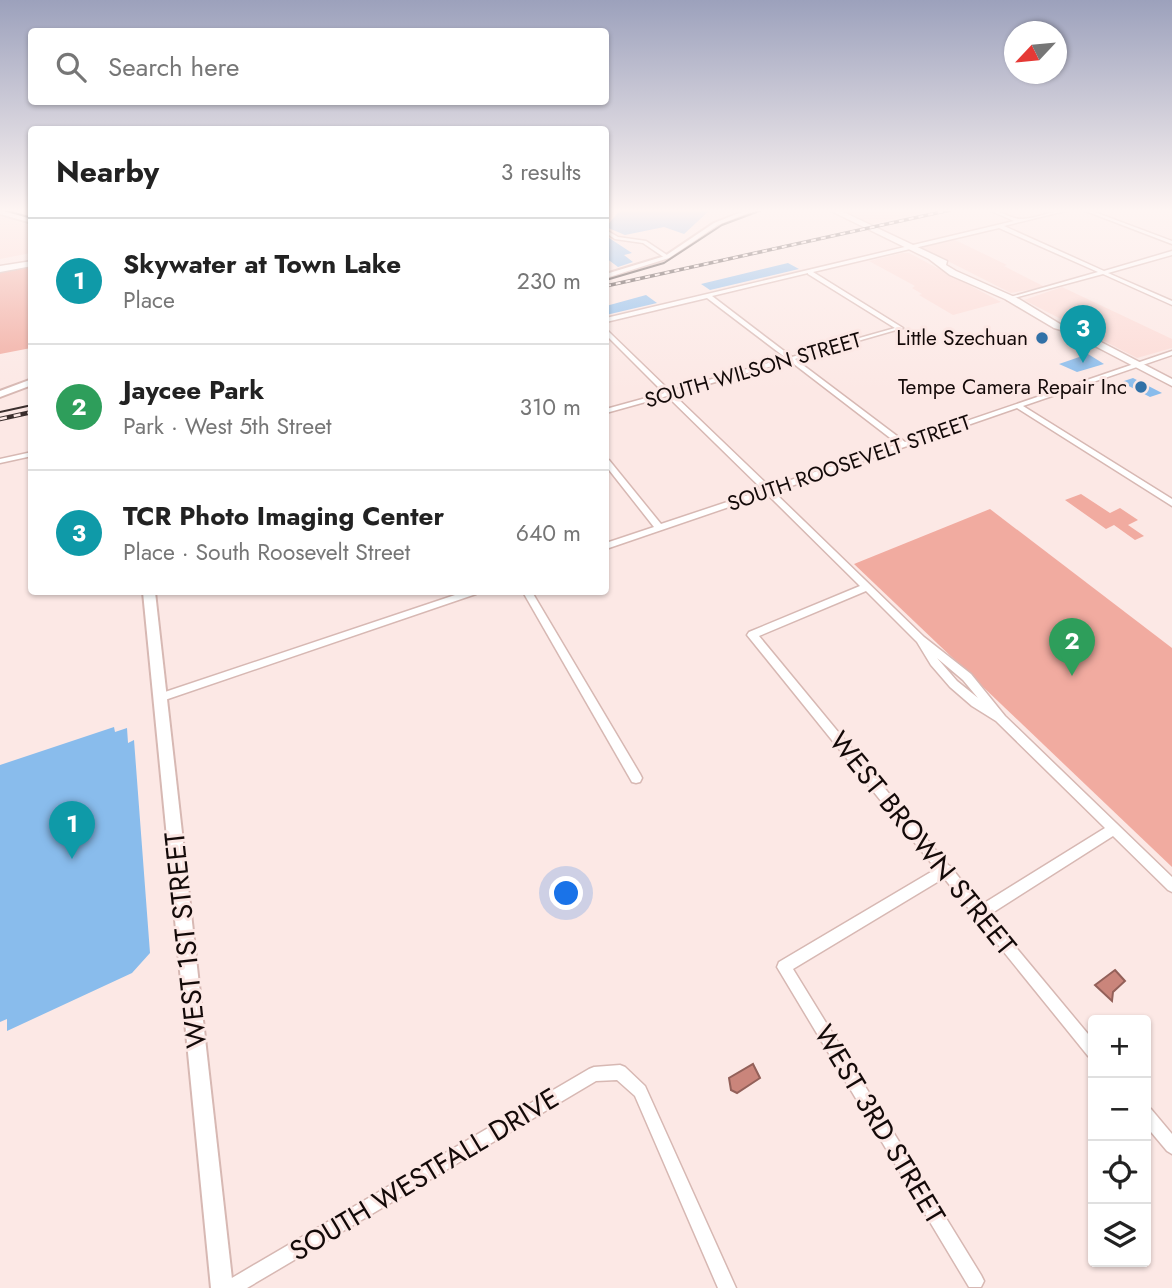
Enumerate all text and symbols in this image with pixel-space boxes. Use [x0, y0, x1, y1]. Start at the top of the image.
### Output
north arrow [1004, 21, 1067, 84]
search box [28, 28, 609, 105]
icon: search [52, 48, 90, 86]
text: Search here [108, 48, 240, 86]
text: Nearby [56, 150, 159, 193]
text: 3 results [501, 155, 581, 189]
text: Skywater at Town Lake [123, 245, 401, 283]
text: 1 [73, 264, 85, 298]
text: 230 m [517, 264, 581, 298]
text: Place [123, 283, 175, 317]
pin: 3 [1060, 305, 1106, 363]
place label: Little Szechuan [896, 323, 1028, 353]
street label: SOUTH WILSON STREET [641, 325, 865, 415]
marker: Little Szechuan [1034, 330, 1050, 346]
text: Jaycee Park [123, 371, 264, 409]
place label: Tempe Camera Repair Inc [898, 372, 1127, 402]
marker: Tempe Camera Repair Inc [1133, 379, 1149, 395]
text: 2 [71, 390, 87, 424]
text: 310 m [519, 390, 581, 424]
street label: SOUTH ROOSEVELT STREET [723, 407, 975, 519]
text: Park · West 5th Street [123, 409, 332, 443]
text: TCR Photo Imaging Center [123, 497, 444, 535]
text: 3 [72, 516, 86, 550]
text: 640 m [516, 516, 581, 550]
text: Place · South Roosevelt Street [123, 535, 410, 569]
pin: 2 [1049, 618, 1095, 676]
street label: WEST BROWN STREET [819, 722, 1026, 964]
pin: 1 [49, 801, 95, 859]
street label: WEST 1ST STREET [154, 830, 217, 1050]
your location [549, 876, 583, 910]
map controls [1088, 1015, 1151, 1267]
button: + [1088, 1015, 1151, 1078]
street label: WEST 3RD STREET [804, 1017, 955, 1232]
street label: SOUTH WESTFALL DRIVE [282, 1078, 567, 1271]
button: − [1088, 1078, 1151, 1141]
button: locate [1088, 1141, 1151, 1204]
button: layers [1088, 1204, 1151, 1267]

